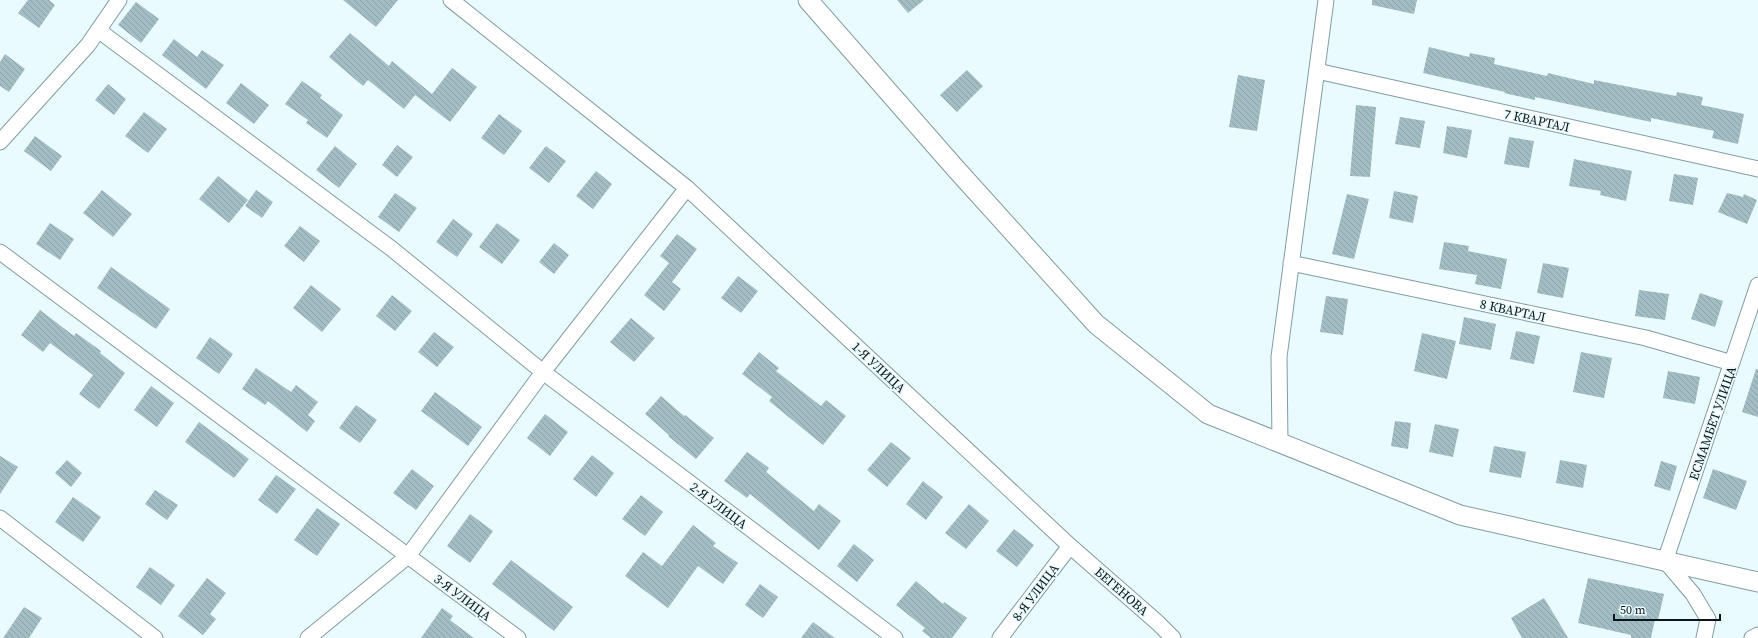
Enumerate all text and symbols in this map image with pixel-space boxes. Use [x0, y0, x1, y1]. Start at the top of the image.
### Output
street label: 7 КВАРТАЛ [1503, 105, 1571, 136]
street label: 8 КВАРТАЛ [1479, 295, 1547, 326]
street label: 1-Я УЛИЦА [848, 338, 909, 397]
street label: ЕСМАМБЕТ УЛИЦА [1685, 363, 1740, 483]
street label: 2-Я УЛИЦА [687, 478, 751, 533]
street label: 8-Я УЛИЦА [1008, 560, 1063, 624]
street label: БЕГЕНОВА [1091, 563, 1152, 620]
street label: 3-Я УЛИЦА [431, 570, 495, 625]
scale bar [1614, 596, 1720, 622]
text: 50 m [1620, 602, 1646, 618]

